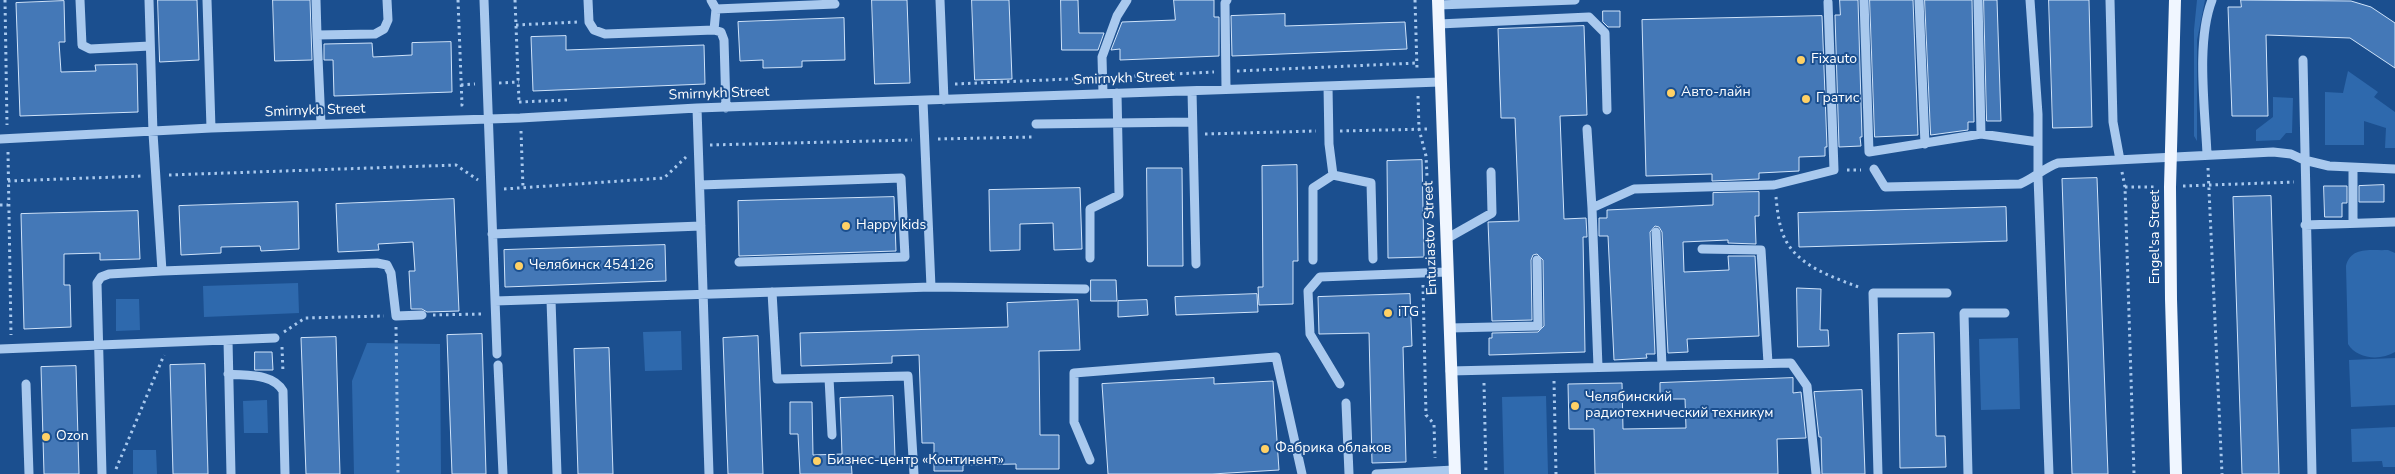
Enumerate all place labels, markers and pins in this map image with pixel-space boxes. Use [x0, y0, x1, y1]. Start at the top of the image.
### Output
place label: Fixauto [1811, 52, 1857, 68]
marker: Fixauto [1795, 54, 1807, 66]
place label: Авто-лайн [1681, 85, 1751, 101]
marker: Авто-лайн [1665, 87, 1677, 99]
place label: Гратис [1816, 91, 1859, 107]
marker: Гратис [1800, 93, 1812, 105]
place label: Happy kids [856, 218, 926, 234]
marker: Happy kids [840, 220, 852, 232]
place label: Челябинск 454126 [529, 258, 654, 274]
marker: Челябинск 454126 [513, 260, 525, 272]
place label: iTG [1398, 305, 1419, 321]
marker: iTG [1382, 307, 1394, 319]
place label: Челябинский радиотехнический техникум [1585, 390, 1773, 422]
marker: Челябинский радиотехнический техникум [1569, 400, 1581, 412]
place label: Ozon [56, 429, 89, 445]
marker: Ozon [40, 431, 52, 443]
place label: Фабрика облаков [1275, 441, 1392, 457]
marker: Фабрика облаков [1259, 443, 1271, 455]
place label: Бизнес-центр «Континент» [827, 453, 1004, 469]
marker: Бизнес-центр «Континент» [811, 455, 823, 467]

